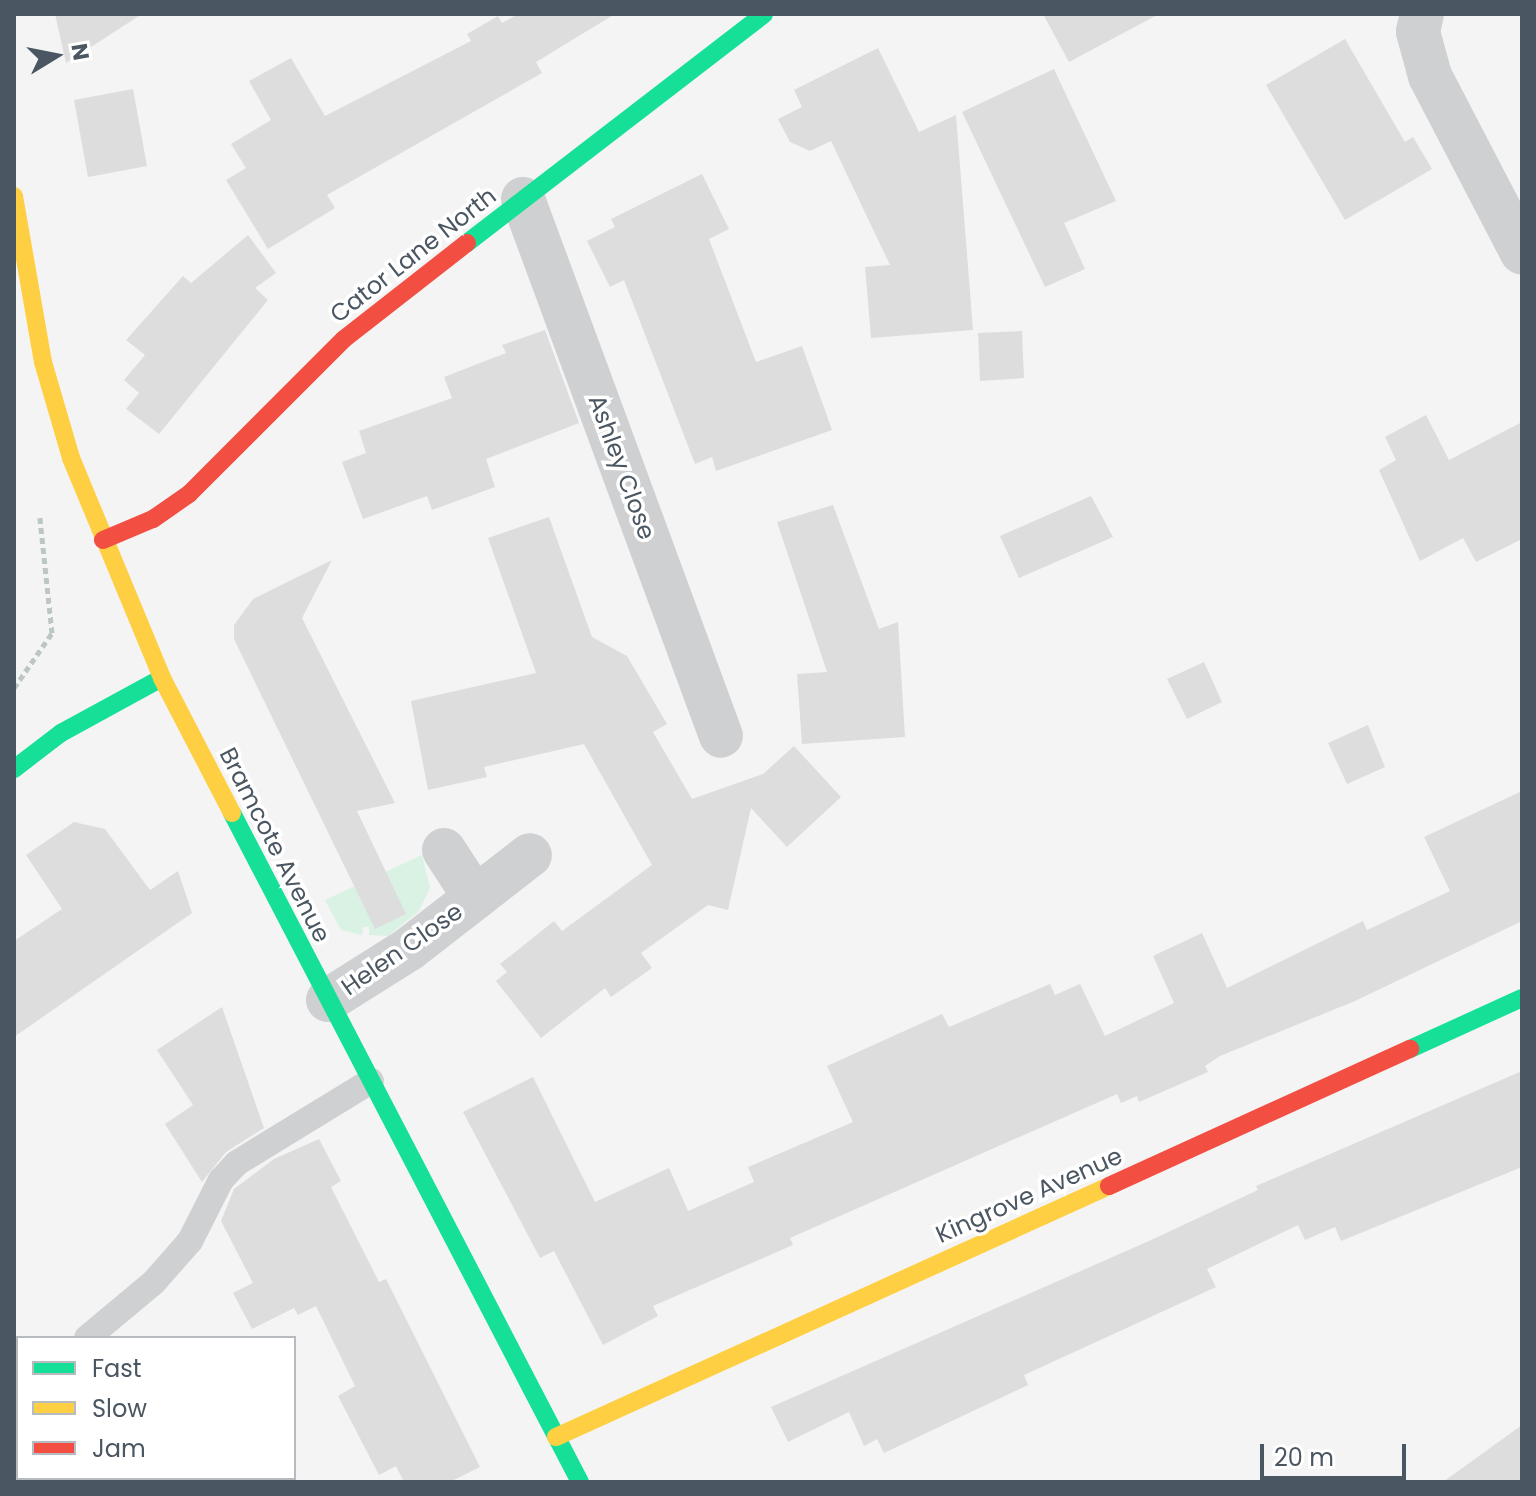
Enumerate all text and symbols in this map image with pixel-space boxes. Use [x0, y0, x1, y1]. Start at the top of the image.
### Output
north arrow [16, 16, 96, 96]
text: N [63, 41, 97, 63]
street label: Cator Lane North [324, 181, 502, 329]
street label: Ashley Close [582, 391, 662, 543]
street label: Bramcote Avenue [213, 743, 337, 947]
street label: Helen Close [336, 897, 468, 1001]
street label: Kingrove Avenue [931, 1141, 1127, 1249]
legend [16, 1336, 296, 1480]
text: Fast [92, 1352, 142, 1385]
text: Slow [92, 1392, 147, 1425]
scale bar [1264, 1428, 1410, 1478]
text: Jam [92, 1432, 146, 1465]
text: 20 m [1274, 1441, 1334, 1474]

